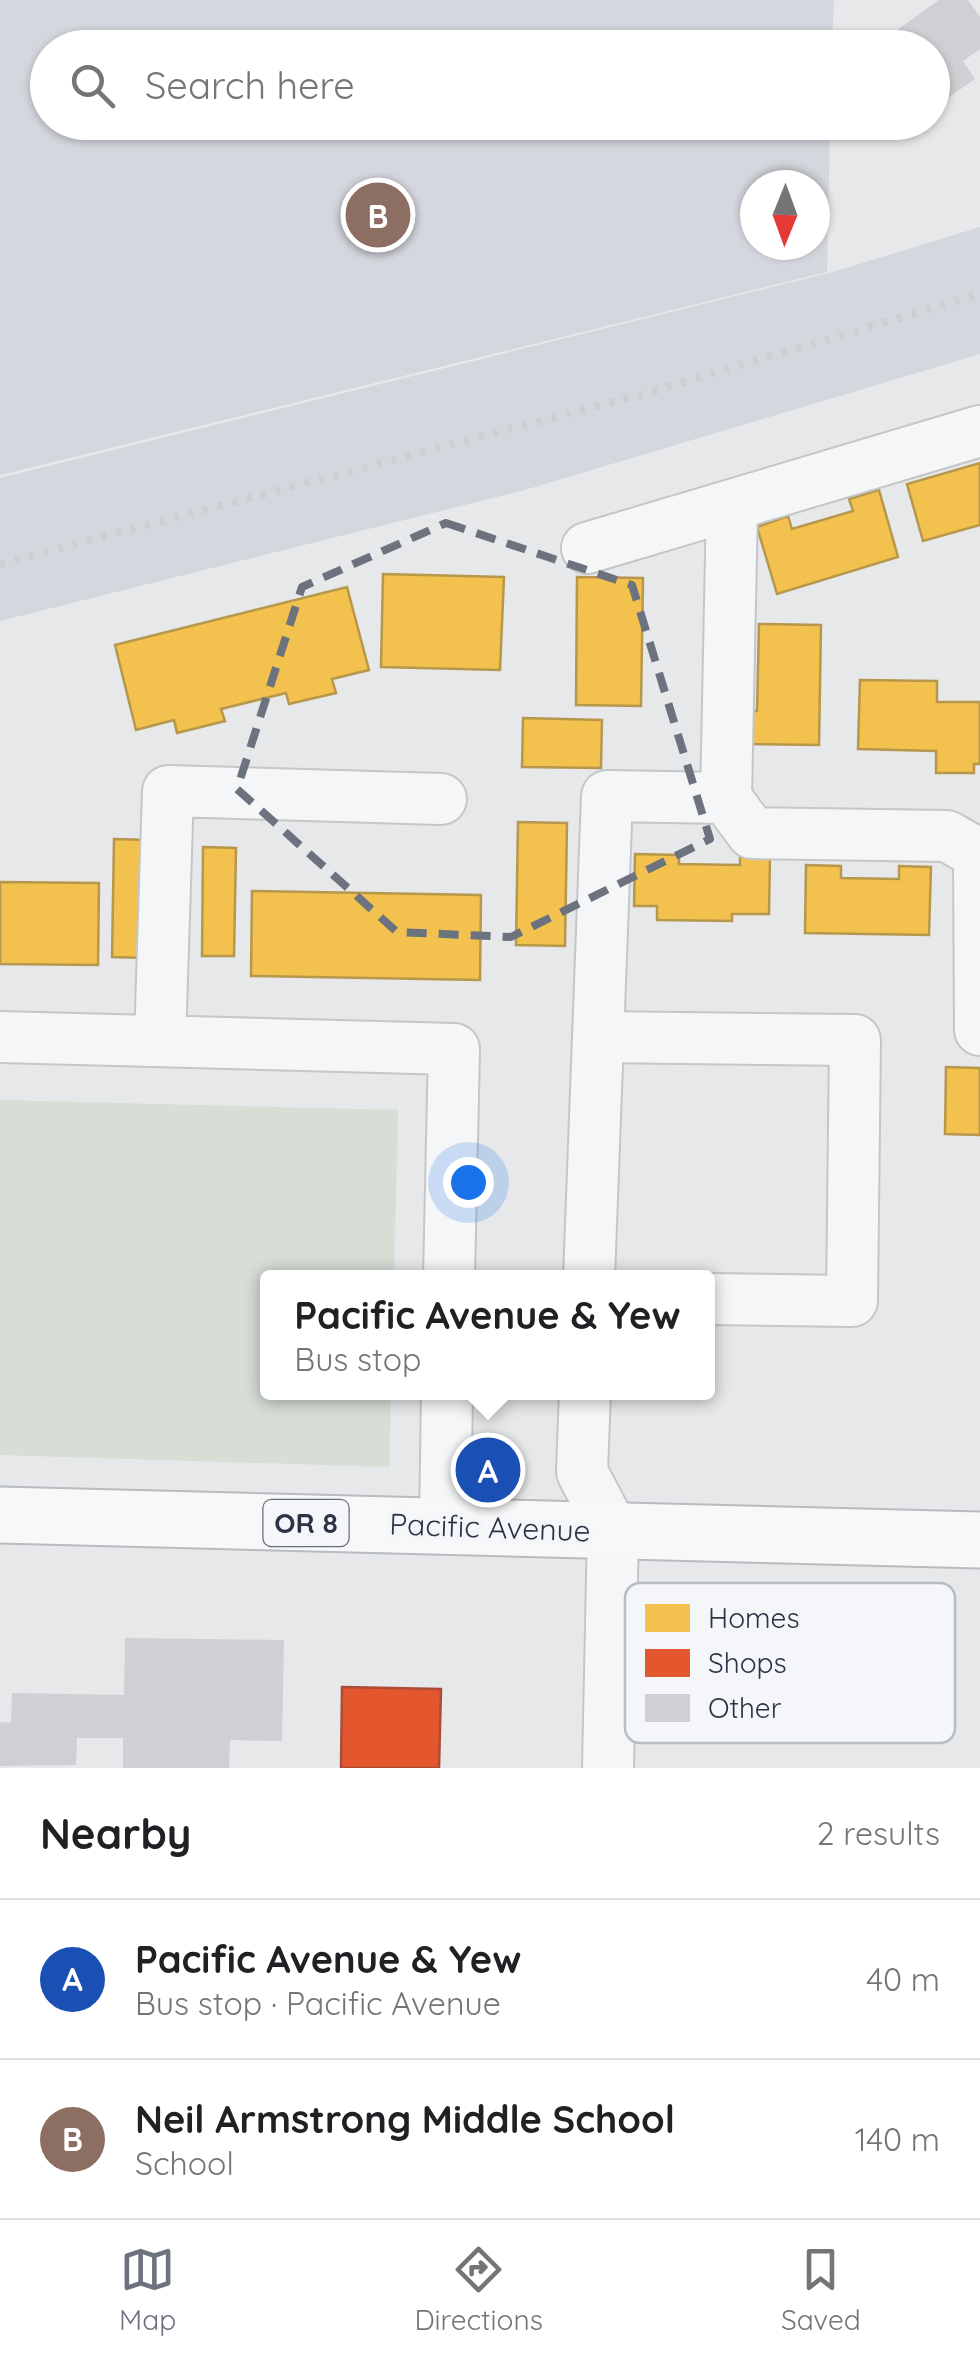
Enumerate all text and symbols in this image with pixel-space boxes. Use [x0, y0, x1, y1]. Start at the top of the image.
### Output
search box [30, 30, 950, 140]
icon: search [65, 58, 120, 113]
text: Search here [145, 61, 355, 109]
north arrow [740, 170, 830, 260]
pin: B [346, 178, 410, 252]
your location [443, 1157, 494, 1208]
popup [260, 1270, 715, 1400]
text: Pacific Avenue & Yew [294, 1291, 681, 1339]
text: Bus stop [294, 1339, 422, 1379]
pin: A [456, 1432, 520, 1508]
road number: OR 8 [264, 1500, 348, 1546]
street label: Pacific Avenue [389, 1504, 591, 1550]
legend [625, 1583, 955, 1743]
text: Homes [708, 1600, 800, 1635]
text: Shops [708, 1645, 787, 1680]
text: Other [708, 1690, 782, 1725]
text: Nearby [40, 1807, 191, 1860]
text: 2 results [817, 1813, 940, 1853]
text: Pacific Avenue & Yew [135, 1935, 521, 1983]
text: A [62, 1959, 83, 1999]
text: 40 m [866, 1959, 940, 1999]
text: Bus stop · Pacific Avenue [135, 1983, 501, 2023]
text: Neil Armstrong Middle School [135, 2095, 675, 2143]
text: B [62, 2119, 83, 2159]
text: 140 m [855, 2119, 940, 2159]
text: School [135, 2143, 234, 2183]
tab: Map [119, 2242, 176, 2337]
tab: Directions [414, 2242, 543, 2337]
tab: Saved [781, 2242, 861, 2337]

